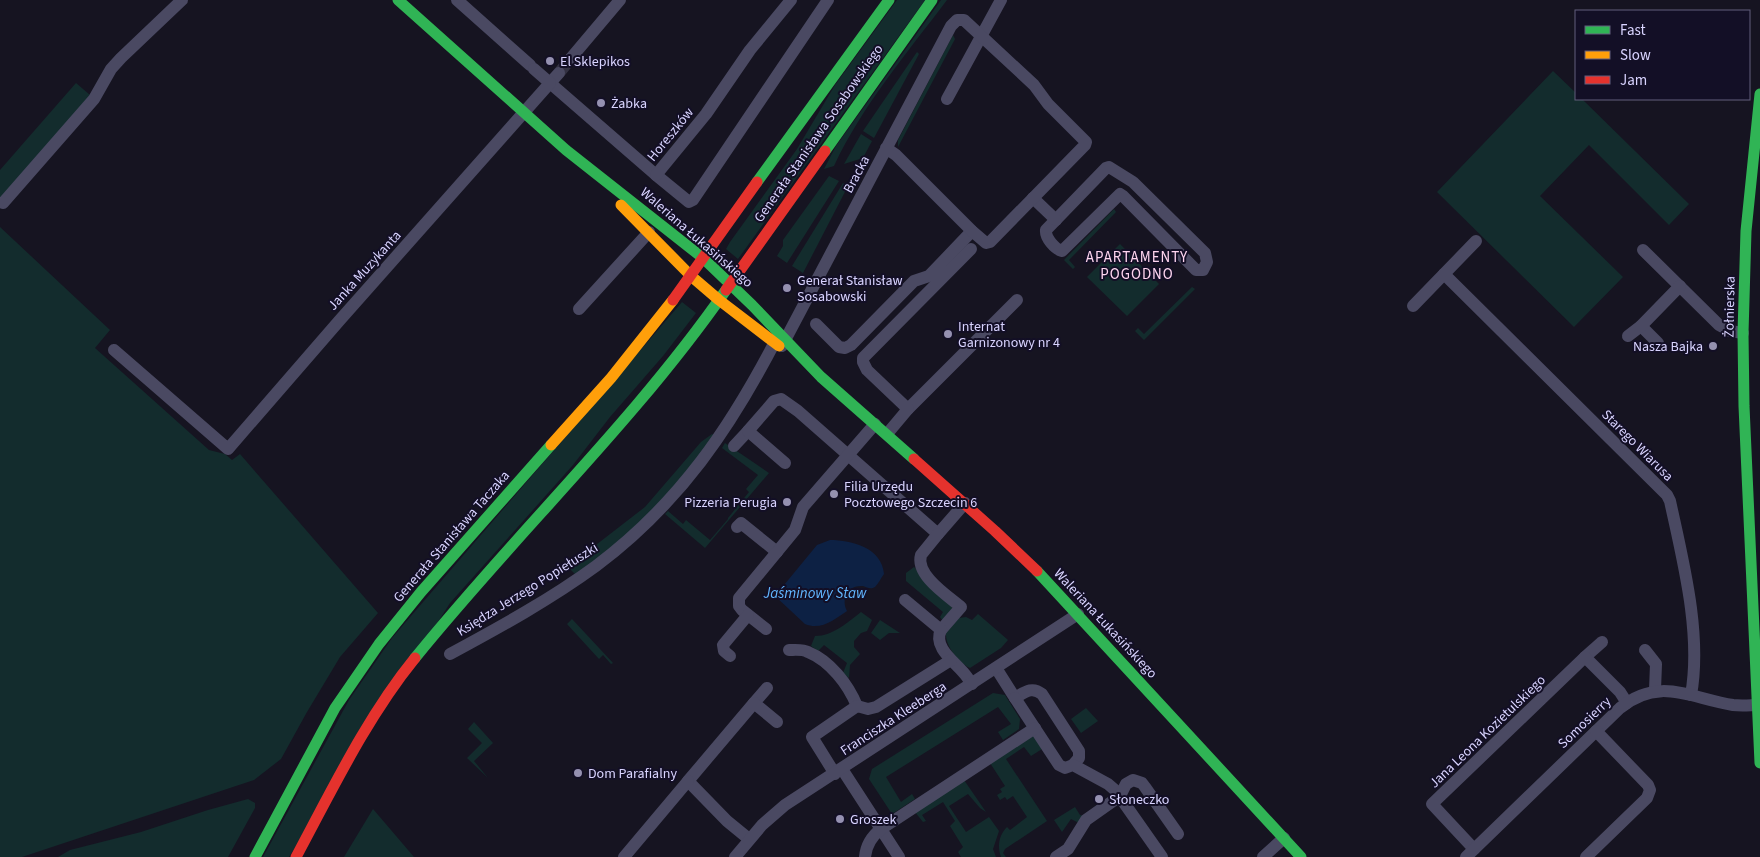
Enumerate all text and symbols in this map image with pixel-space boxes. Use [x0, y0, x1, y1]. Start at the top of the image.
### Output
legend [1575, 10, 1750, 100]
text: Fast [1620, 20, 1646, 41]
street label: Generała Stanisława Sosabowskiego [749, 41, 888, 227]
text: Slow [1620, 45, 1651, 66]
place label: El Sklepikos [560, 52, 630, 72]
marker: El Sklepikos [544, 55, 556, 67]
text: Jam [1620, 70, 1647, 91]
place label: Żabka [611, 94, 647, 114]
marker: Żabka [595, 97, 607, 109]
street label: Horeszków [643, 103, 699, 166]
street label: Bracka [839, 152, 875, 197]
street label: Waleriana Łukasińskiego [635, 183, 757, 293]
street label: Janka Muzykanta [323, 226, 406, 315]
district label: APARTAMENTY POGODNO [1086, 247, 1188, 285]
place label: Generał Stanisław Sosabowski [797, 271, 903, 307]
street label: Żołnierska [1719, 276, 1741, 338]
marker: Generał Stanisław Sosabowski [781, 282, 793, 294]
place label: Internat Garnizonowy nr 4 [958, 317, 1060, 353]
marker: Internat Garnizonowy nr 4 [942, 328, 954, 340]
place label: Nasza Bajka [1633, 337, 1703, 357]
marker: Nasza Bajka [1707, 340, 1719, 352]
street label: Starego Wiarusa [1597, 405, 1678, 486]
street label: Generała Stanisława Taczaka [389, 466, 515, 607]
place label: Filia Urzędu Pocztowego Szczecin 6 [844, 477, 977, 513]
marker: Filia Urzędu Pocztowego Szczecin 6 [828, 488, 840, 500]
place label: Pizzeria Perugia [684, 493, 777, 513]
marker: Pizzeria Perugia [781, 496, 793, 508]
street label: Księdza Jerzego Popiełuszki [453, 538, 602, 642]
street label: Waleriana Łukasińskiego [1049, 564, 1162, 683]
water label: Jaśminowy Staw [762, 583, 867, 604]
street label: Jana Leona Kozietulskiego [1425, 671, 1550, 793]
street label: Franciszka Kleeberga [837, 677, 951, 761]
street label: Somosierry [1554, 692, 1616, 753]
place label: Dom Parafialny [588, 764, 677, 784]
marker: Dom Parafialny [572, 767, 584, 779]
place label: Słoneczko [1109, 790, 1169, 810]
marker: Słoneczko [1093, 793, 1105, 805]
place label: Groszek [850, 810, 897, 830]
marker: Groszek [834, 813, 846, 825]

